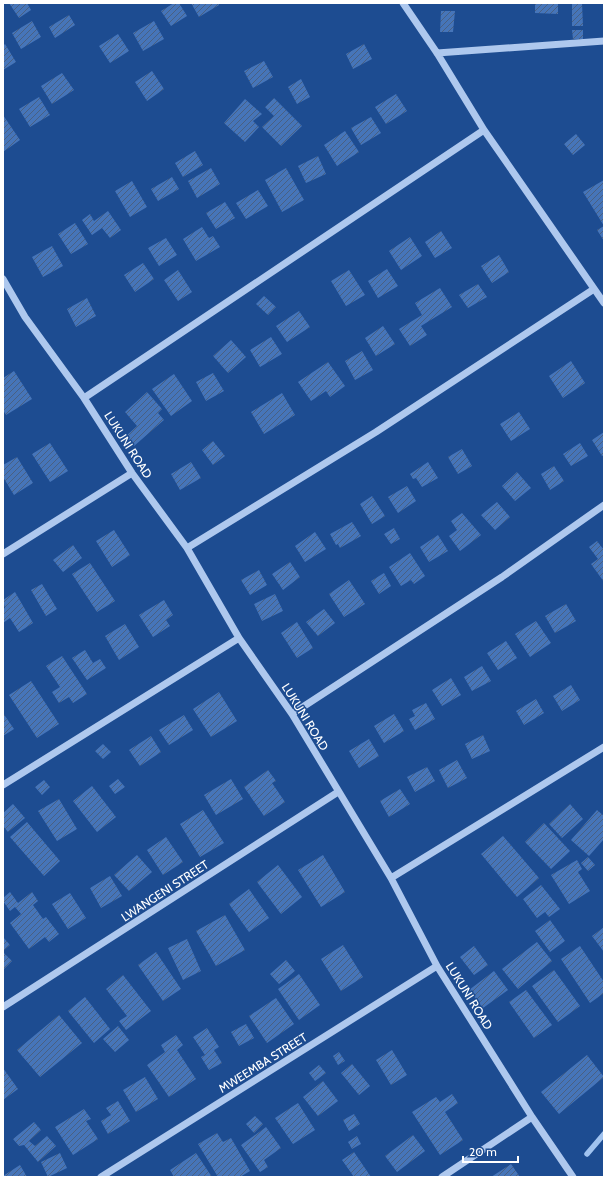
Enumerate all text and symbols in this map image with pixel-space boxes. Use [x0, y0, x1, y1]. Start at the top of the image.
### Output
street label: LUKUNI ROAD [101, 409, 156, 481]
street label: LUKUNI ROAD [279, 680, 332, 753]
street label: LWANGENI STREET [118, 856, 212, 924]
street label: LUKUNI ROAD [443, 959, 496, 1032]
street label: MWEEMBA STREET [216, 1029, 310, 1096]
scale bar [463, 1138, 518, 1164]
text: 20 m [469, 1144, 497, 1159]

